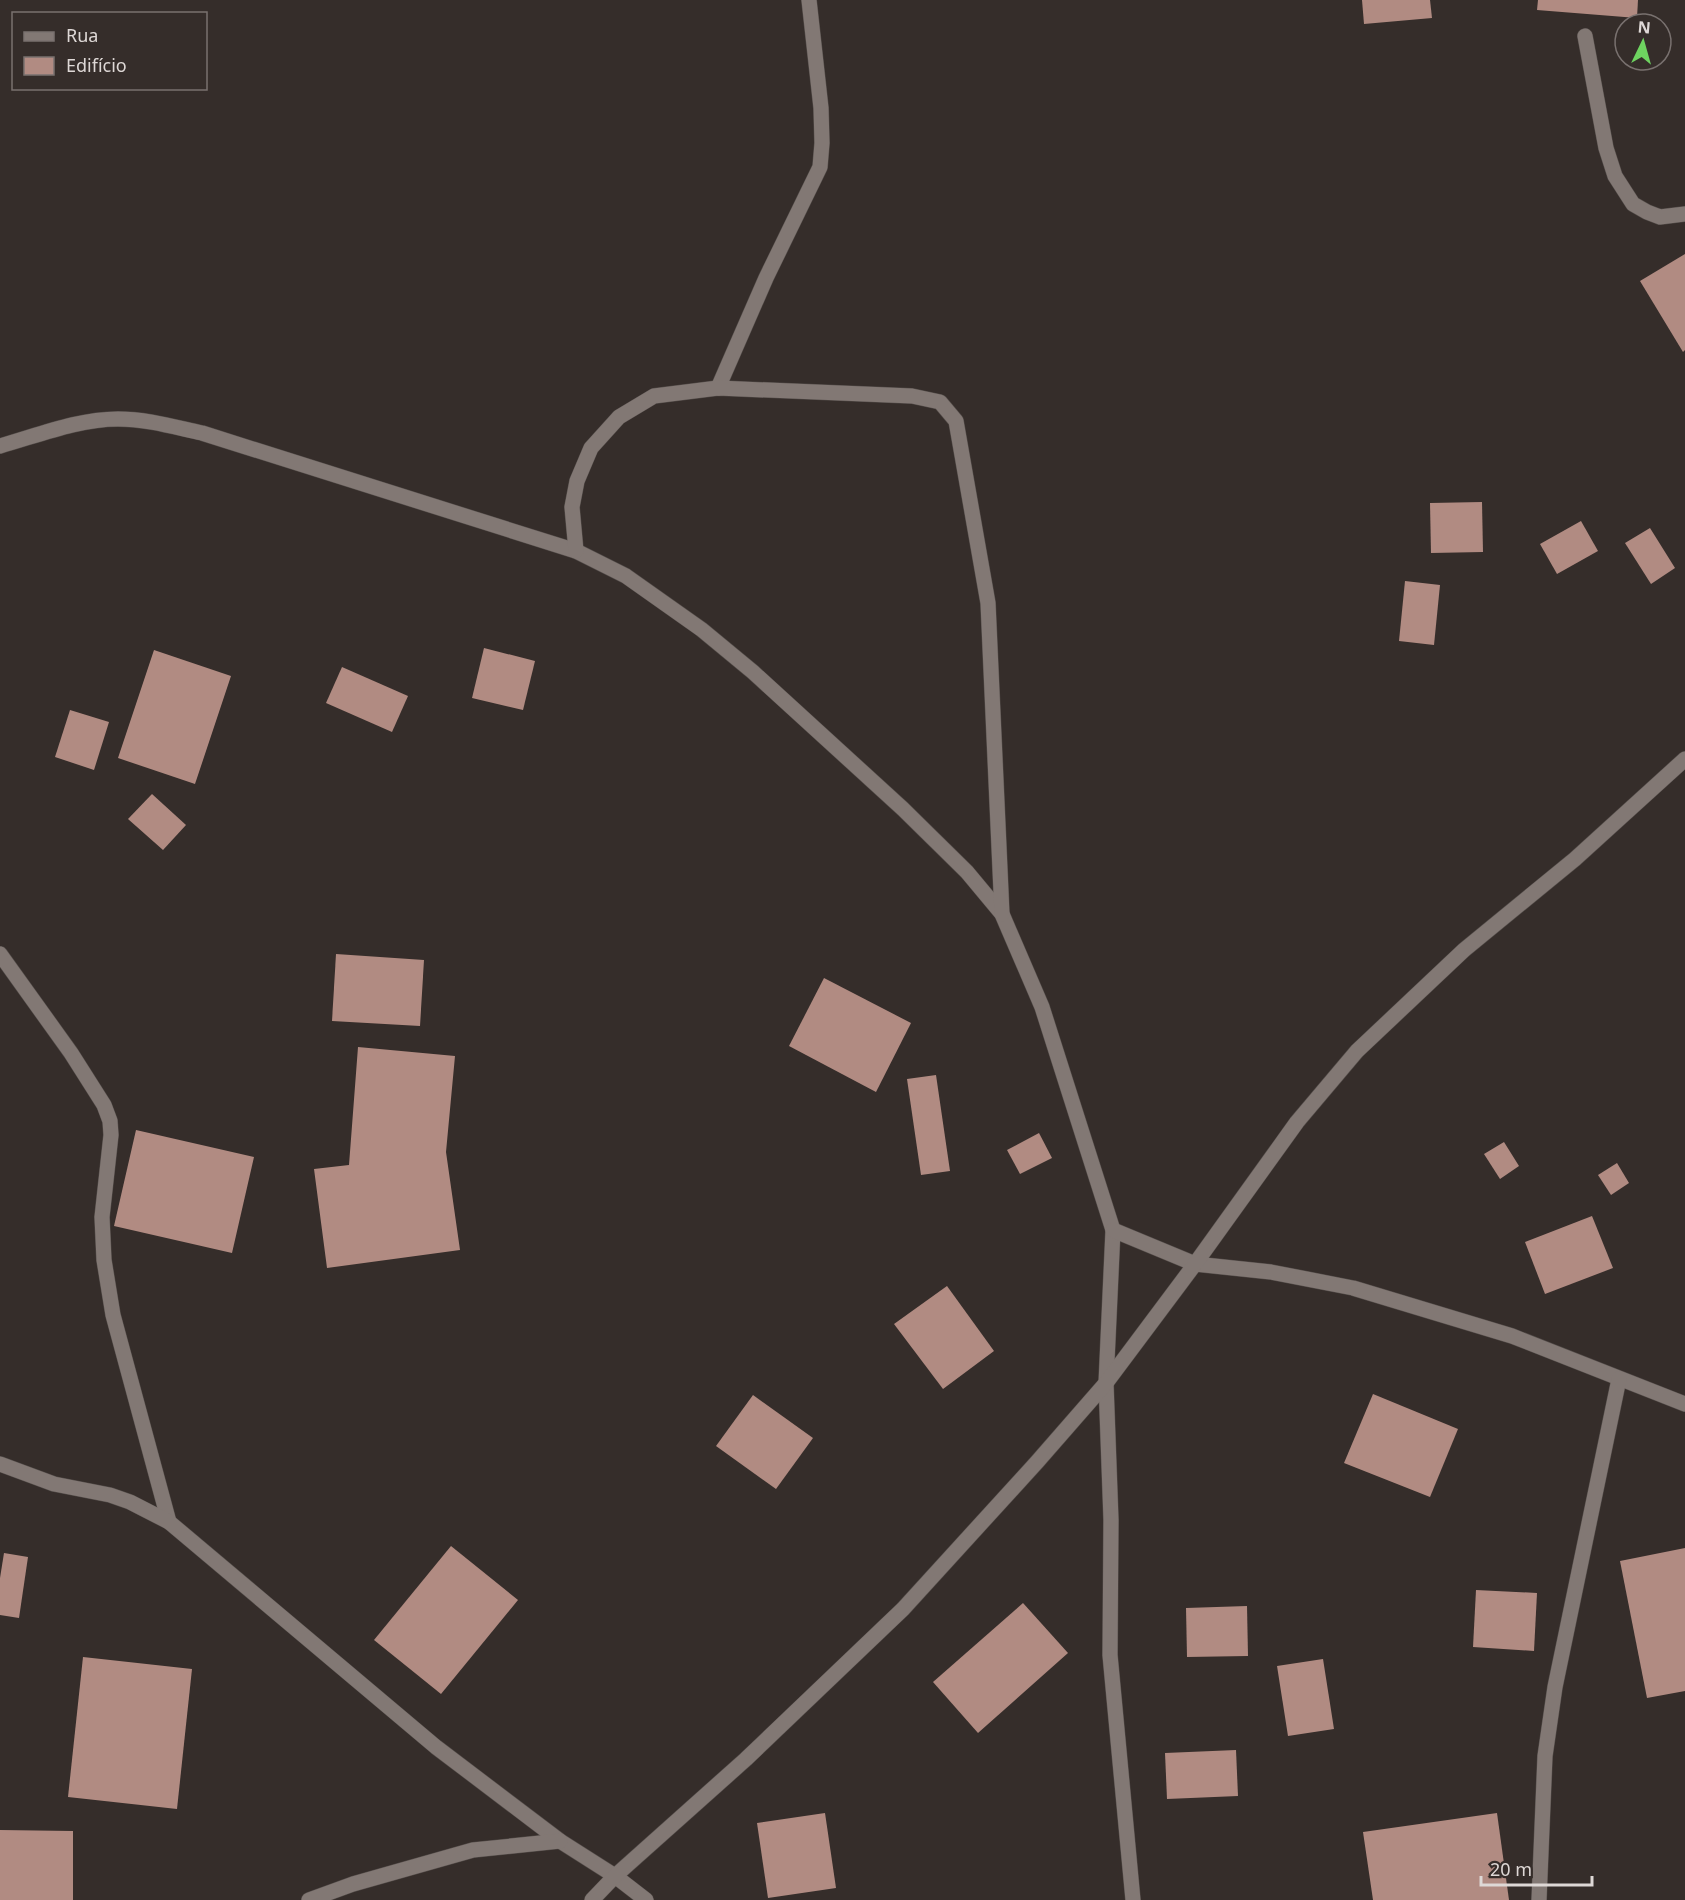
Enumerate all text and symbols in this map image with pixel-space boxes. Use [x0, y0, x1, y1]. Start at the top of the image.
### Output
legend [12, 12, 207, 90]
north arrow [1613, 12, 1673, 72]
text: N [1637, 16, 1652, 39]
text: Rua [66, 23, 98, 47]
text: Edifício [66, 53, 127, 77]
scale bar [1481, 1849, 1592, 1887]
text: 20 m [1490, 1857, 1532, 1881]

